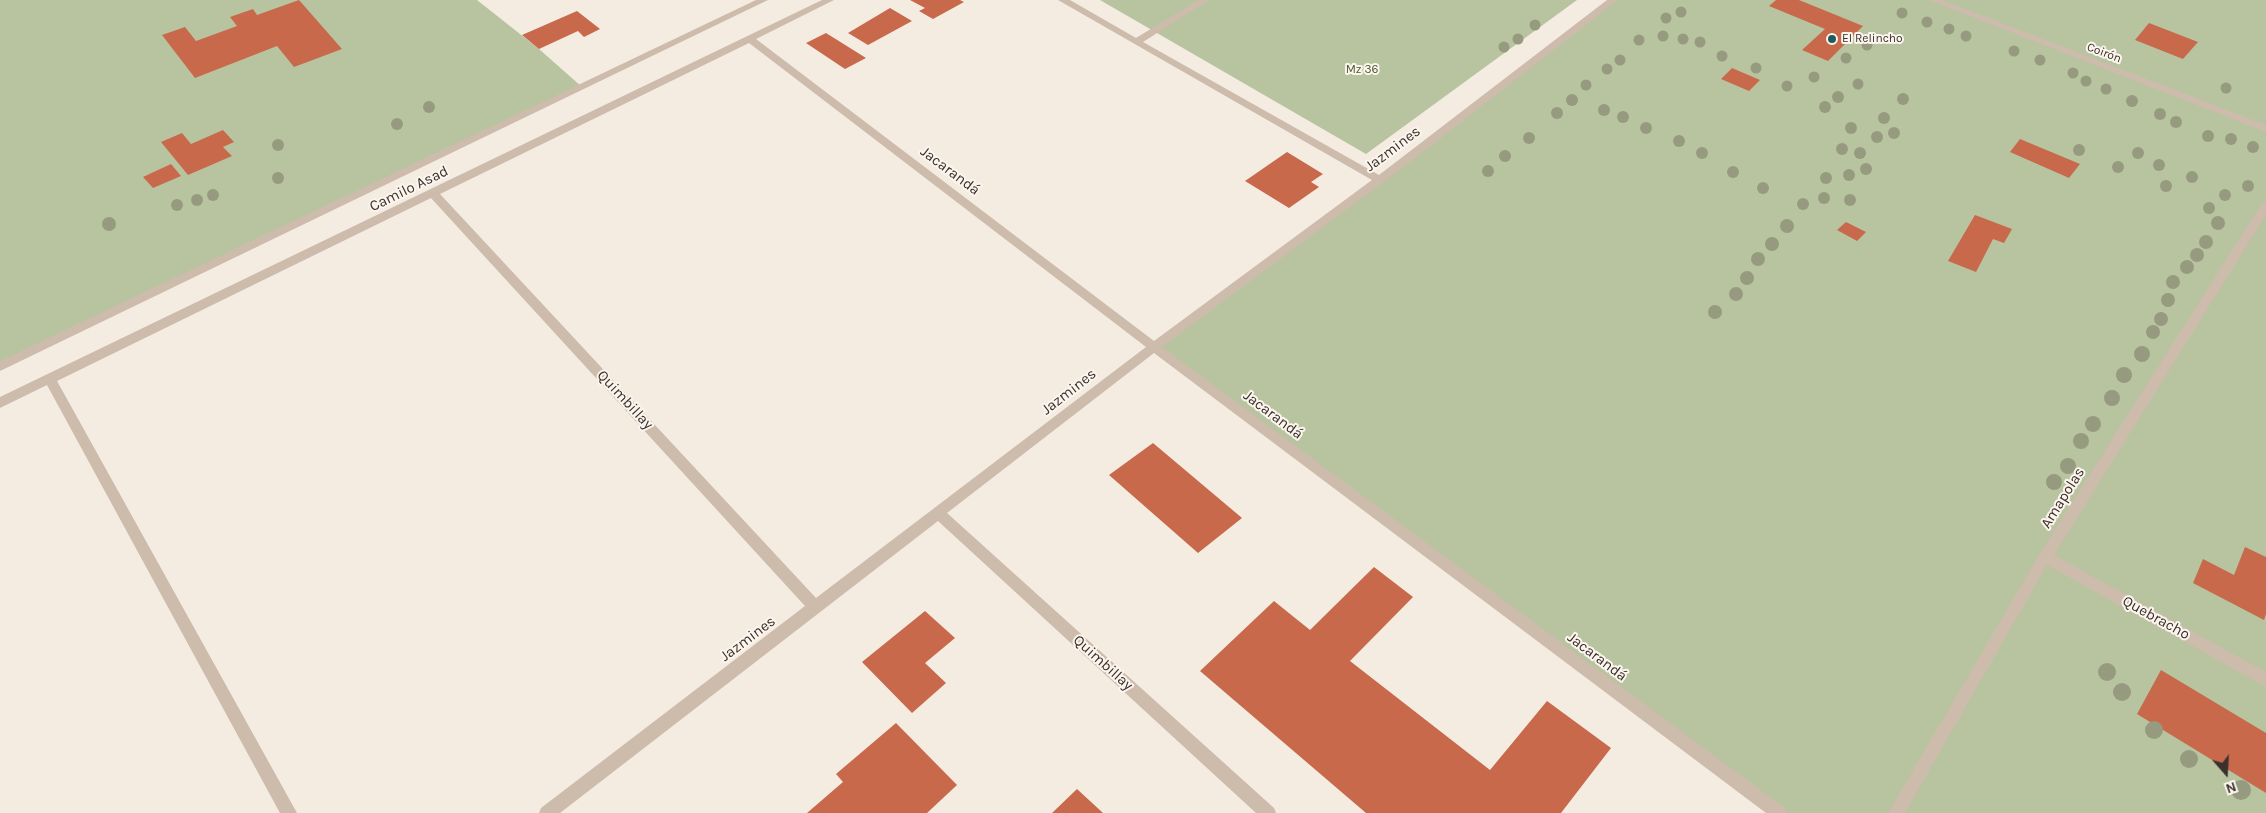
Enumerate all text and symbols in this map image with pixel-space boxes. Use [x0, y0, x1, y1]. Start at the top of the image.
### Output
place label: El Relincho [1842, 32, 1903, 46]
marker: El Relincho [1826, 33, 1838, 45]
street label: Coirón [2085, 40, 2123, 66]
park label: Mz 36 [1346, 63, 1378, 77]
street label: Jazmines [1362, 122, 1424, 176]
street label: Jacarandá [917, 143, 983, 199]
street label: Camilo Asad [367, 162, 451, 216]
street label: Jazmines [1038, 365, 1100, 419]
street label: Quimbillay [593, 367, 657, 433]
street label: Jacarandá [1240, 387, 1306, 443]
street label: Amapolas [2037, 464, 2089, 532]
street label: Quebracho [2119, 592, 2193, 644]
street label: Jazmines [717, 612, 779, 666]
street label: Jacarandá [1564, 629, 1630, 685]
street label: Quimbillay [1069, 631, 1137, 695]
north arrow [2201, 748, 2251, 798]
text: N [2224, 778, 2239, 797]

